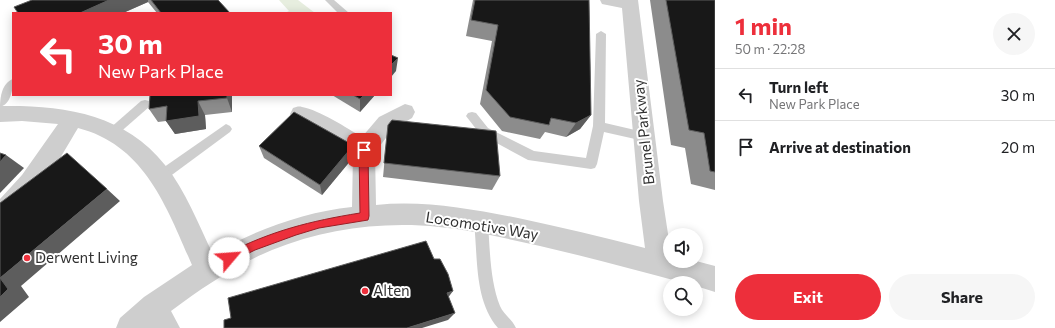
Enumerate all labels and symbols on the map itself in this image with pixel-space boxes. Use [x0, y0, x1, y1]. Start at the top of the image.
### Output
street label: Brunel Parkway [628, 78, 657, 186]
pin [347, 133, 381, 167]
street label: Locomotive Way [424, 207, 540, 243]
position arrow [208, 237, 250, 279]
place label: Derwent Living [35, 248, 138, 266]
marker: Derwent Living [22, 253, 32, 263]
place label: Alten [373, 281, 410, 299]
marker: Alten [360, 286, 370, 296]

